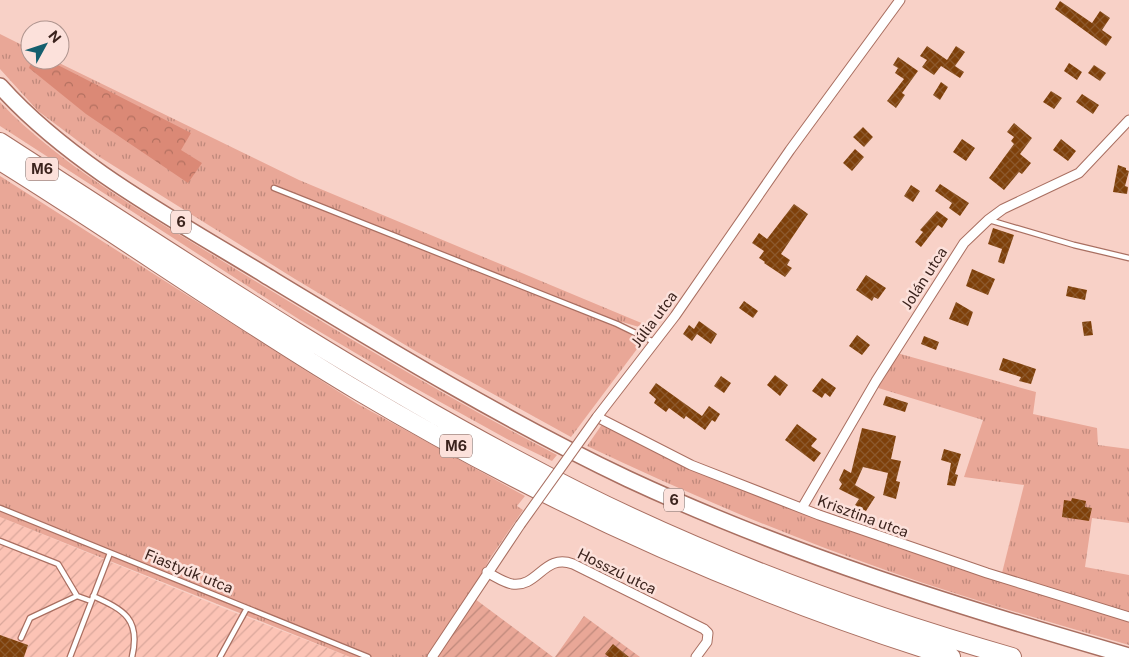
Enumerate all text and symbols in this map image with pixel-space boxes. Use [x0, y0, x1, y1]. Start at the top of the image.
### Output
north arrow [20, 20, 70, 70]
text: N [45, 27, 65, 46]
road number: M6 [26, 157, 58, 180]
road number: 6 [171, 210, 191, 233]
street label: Jolán utca [898, 244, 950, 312]
street label: Júlia utca [628, 288, 680, 350]
road number: M6 [440, 434, 472, 458]
road number: 6 [664, 488, 684, 512]
street label: Krisztina utca [815, 492, 911, 540]
street label: Hosszú utca [575, 545, 659, 597]
street label: Fiastyúk utca [142, 546, 236, 596]

